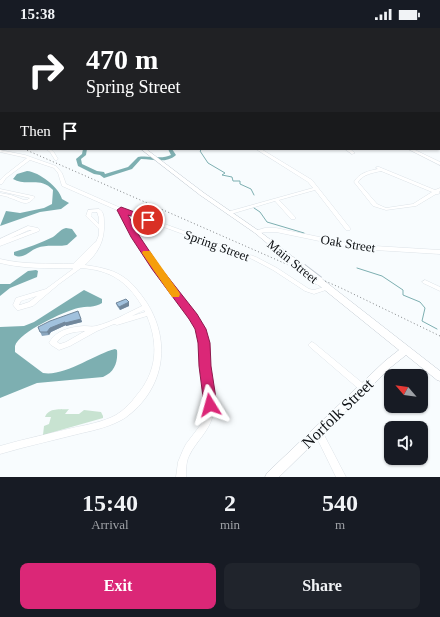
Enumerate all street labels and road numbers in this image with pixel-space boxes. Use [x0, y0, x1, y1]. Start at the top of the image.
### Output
street label: Spring Street [182, 227, 252, 264]
street label: Oak Street [319, 232, 377, 255]
street label: Main Street [264, 236, 321, 287]
street label: Norfolk Street [298, 375, 377, 451]

